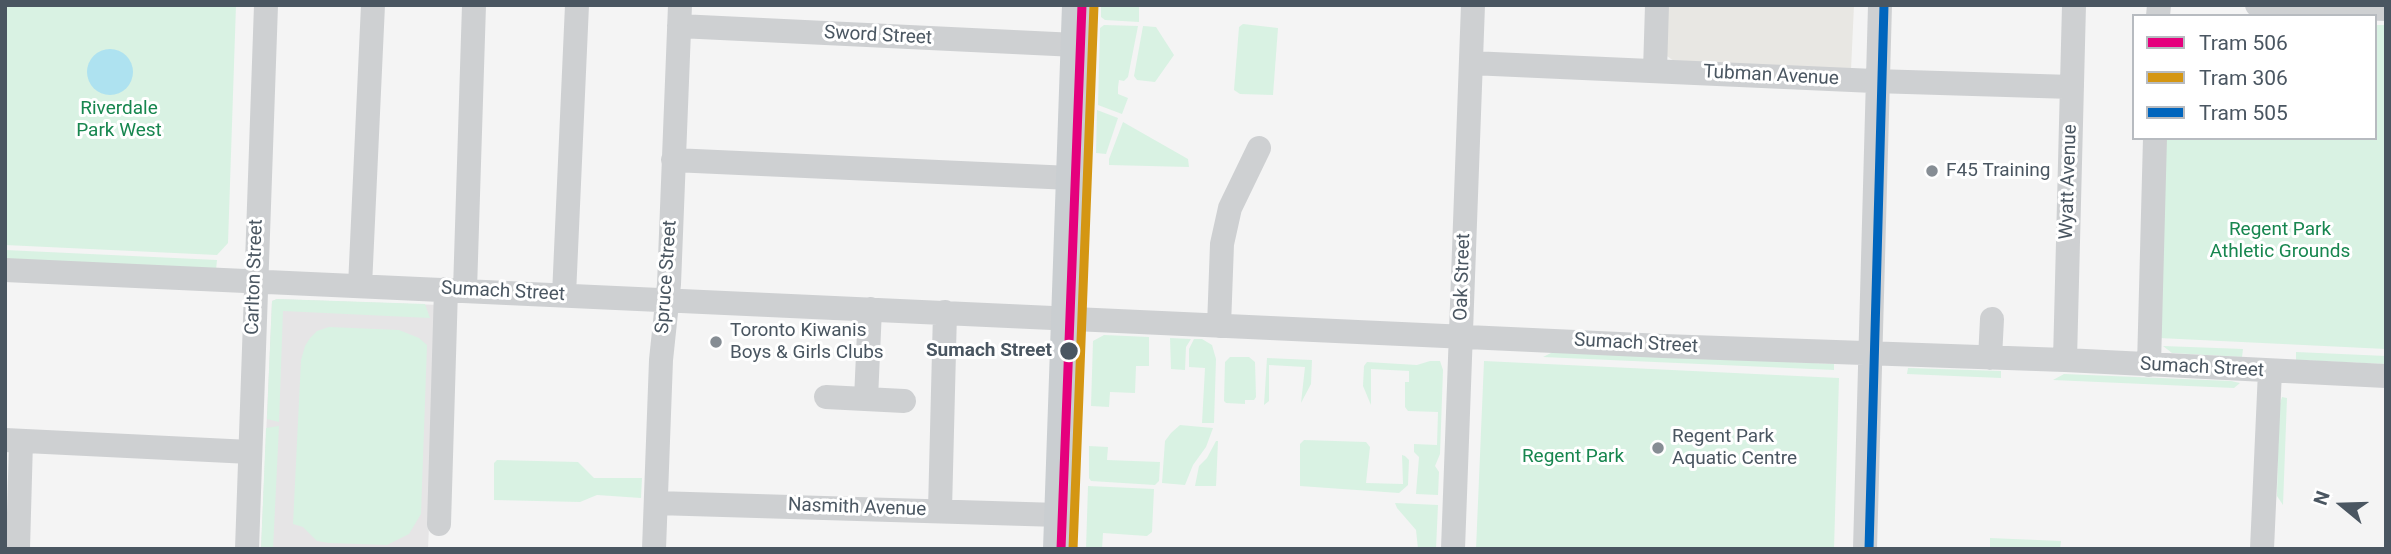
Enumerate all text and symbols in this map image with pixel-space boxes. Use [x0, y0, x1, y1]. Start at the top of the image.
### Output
legend [2132, 14, 2377, 140]
street label: Sword Street [823, 22, 933, 50]
text: Tram 506 [2199, 31, 2288, 55]
street label: Tubman Avenue [1703, 61, 1839, 91]
text: Tram 306 [2199, 66, 2288, 90]
park label: Riverdale Park West [76, 98, 162, 142]
text: Tram 505 [2199, 101, 2288, 125]
street label: Wyatt Avenue [2056, 124, 2082, 240]
place label: F45 Training [1946, 160, 2051, 182]
marker: F45 Training [1924, 163, 1940, 179]
street label: Carlton Street [242, 219, 268, 335]
street label: Spruce Street [652, 219, 682, 335]
park label: Regent Park Athletic Grounds [2210, 219, 2350, 263]
street label: Oak Street [1450, 233, 1476, 321]
street label: Sumach Street [440, 277, 566, 307]
place label: Toronto Kiwanis Boys & Girls Clubs [730, 320, 884, 364]
street label: Sumach Street [1573, 329, 1699, 359]
marker: Toronto Kiwanis Boys & Girls Clubs [708, 334, 724, 350]
place label: Sumach Street [926, 340, 1052, 362]
marker: Sumach Street [1058, 340, 1080, 362]
street label: Sumach Street [2139, 353, 2265, 383]
place label: Regent Park Aquatic Centre [1672, 426, 1797, 470]
marker: Regent Park Aquatic Centre [1650, 440, 1666, 456]
park label: Regent Park [1522, 446, 1624, 468]
north arrow [2307, 470, 2377, 540]
text: N [2309, 488, 2335, 508]
street label: Nasmith Avenue [787, 494, 927, 522]

